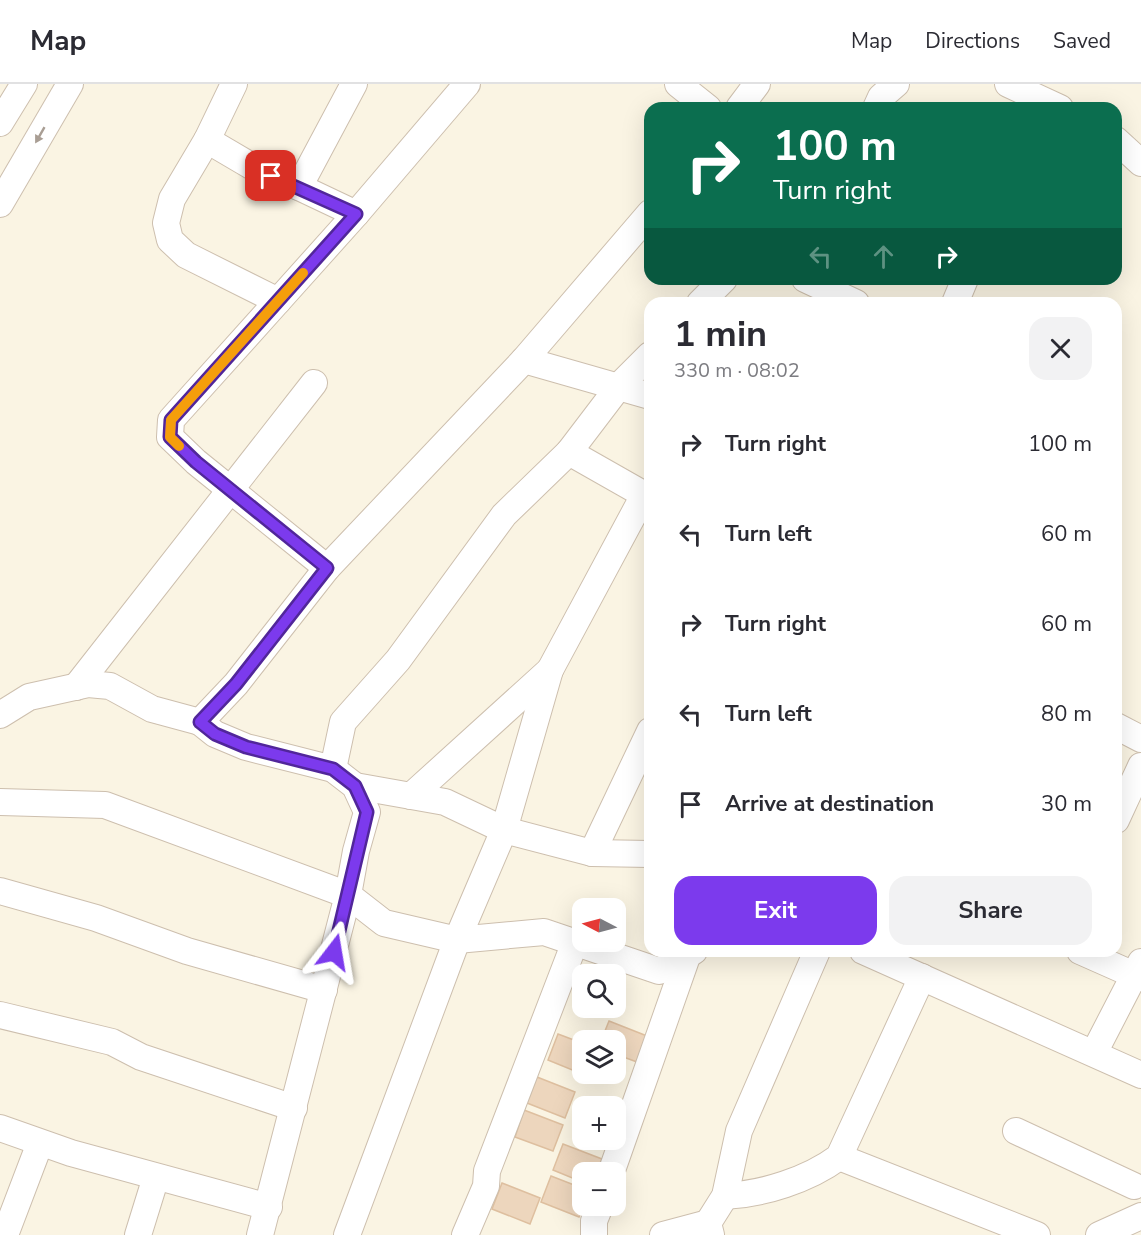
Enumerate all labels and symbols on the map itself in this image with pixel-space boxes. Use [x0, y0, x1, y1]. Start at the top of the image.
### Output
one-way arrow [35, 127, 46, 143]
pin [245, 150, 296, 201]
north arrow [572, 898, 626, 952]
position arrow [302, 920, 366, 984]

